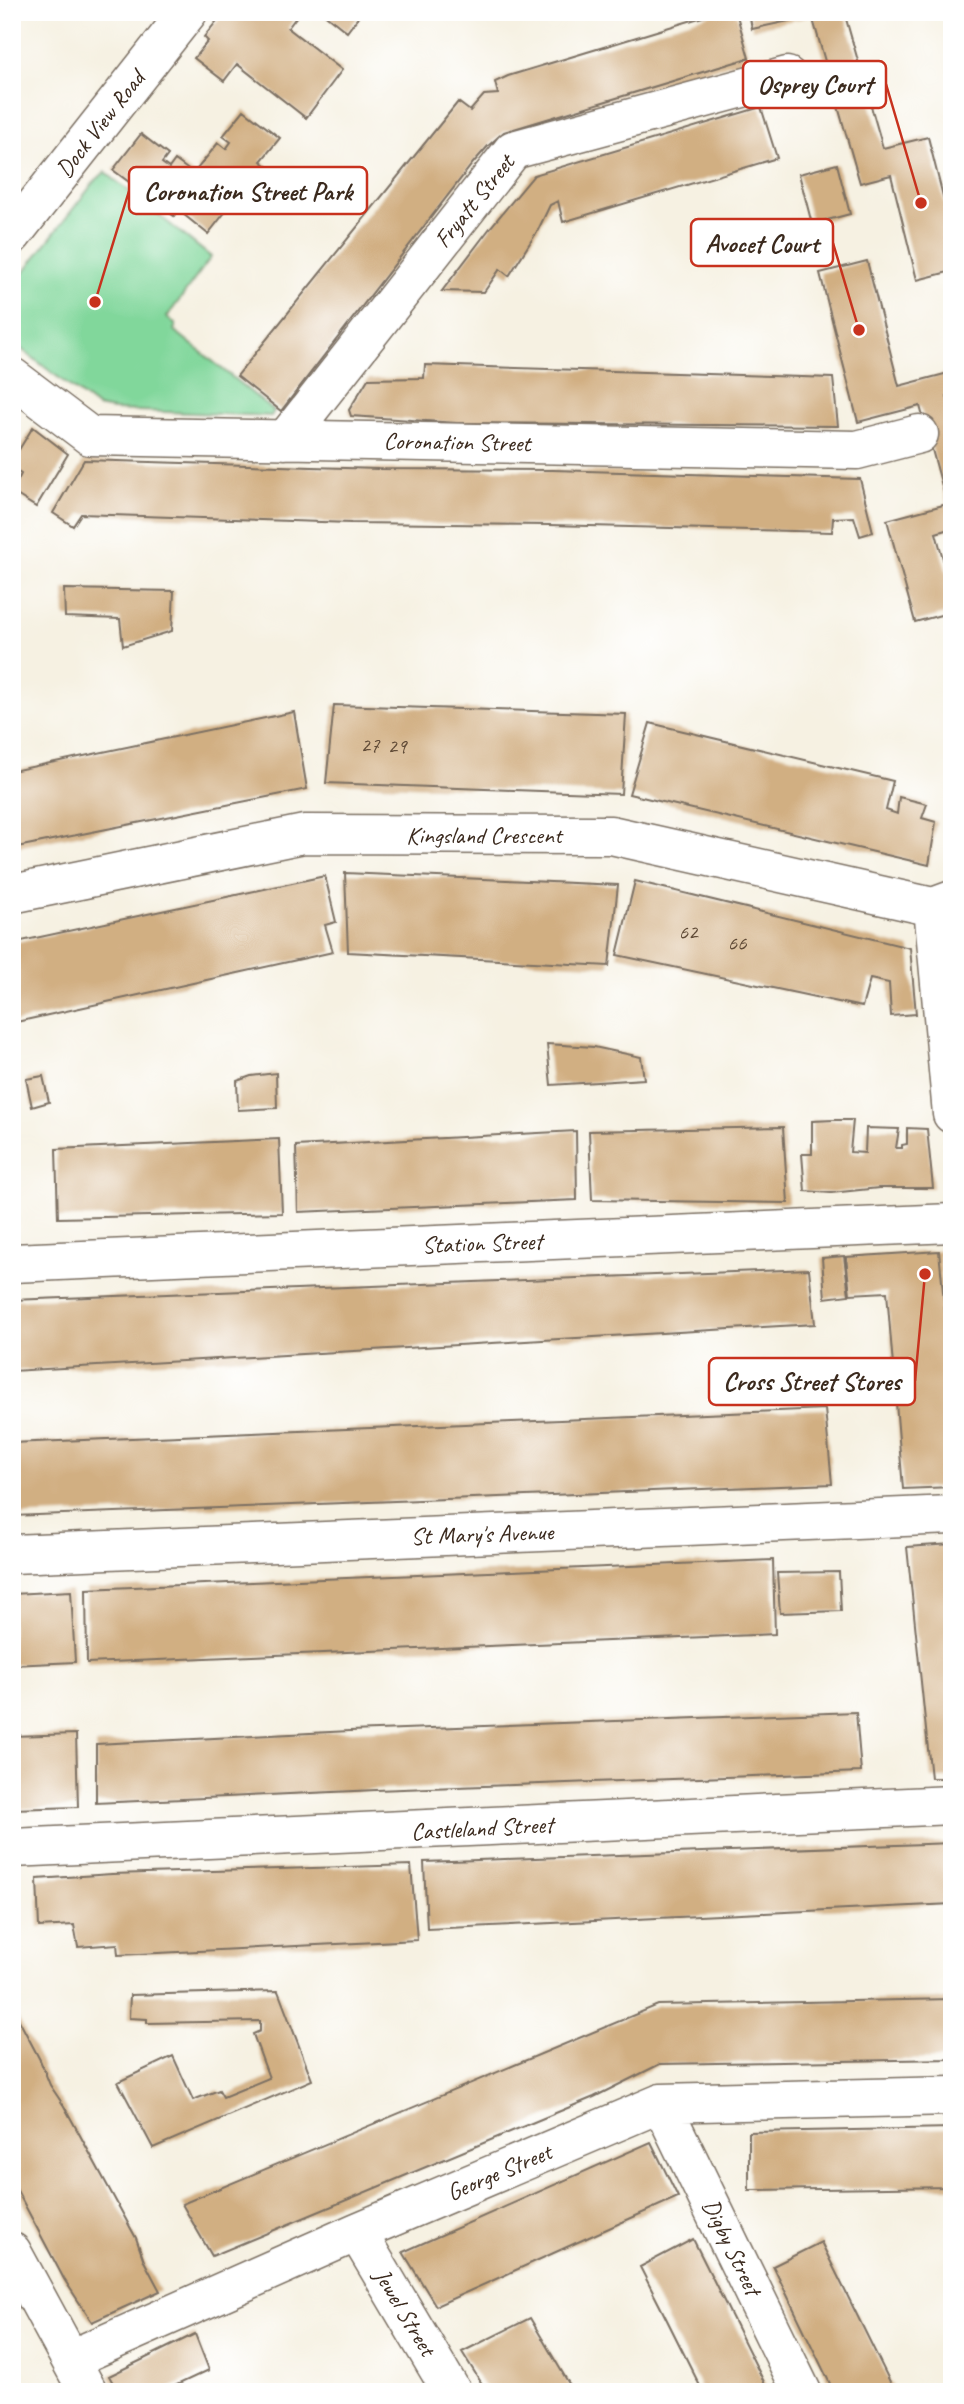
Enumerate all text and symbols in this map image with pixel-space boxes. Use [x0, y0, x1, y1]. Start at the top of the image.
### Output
callout: Osprey Court [743, 61, 886, 108]
street label: Dock View Road [49, 62, 153, 183]
text: Osprey Court [758, 68, 877, 101]
street label: Fryatt Street [427, 147, 522, 254]
callout: Coronation Street Park [129, 167, 367, 214]
text: Coronation Street Park [144, 175, 355, 208]
callout: Avocet Court [691, 219, 833, 266]
text: Avocet Court [705, 227, 822, 260]
street label: Coronation Street [383, 426, 533, 458]
house number: 27 [361, 732, 381, 758]
house number: 29 [388, 733, 408, 759]
street label: Kingsland Crescent [406, 820, 564, 850]
house number: 62 [679, 919, 699, 945]
house number: 66 [728, 930, 747, 956]
street label: Station Street [421, 1226, 546, 1260]
callout: Cross Street Stores [709, 1358, 915, 1405]
text: Cross Street Stores [723, 1365, 904, 1398]
street label: St Mary's Avenue [410, 1516, 556, 1551]
street label: Castleland Street [410, 1809, 557, 1847]
street label: George Street [442, 2136, 558, 2207]
street label: Digby Street [696, 2194, 769, 2303]
street label: Jewel Street [367, 2262, 444, 2363]

